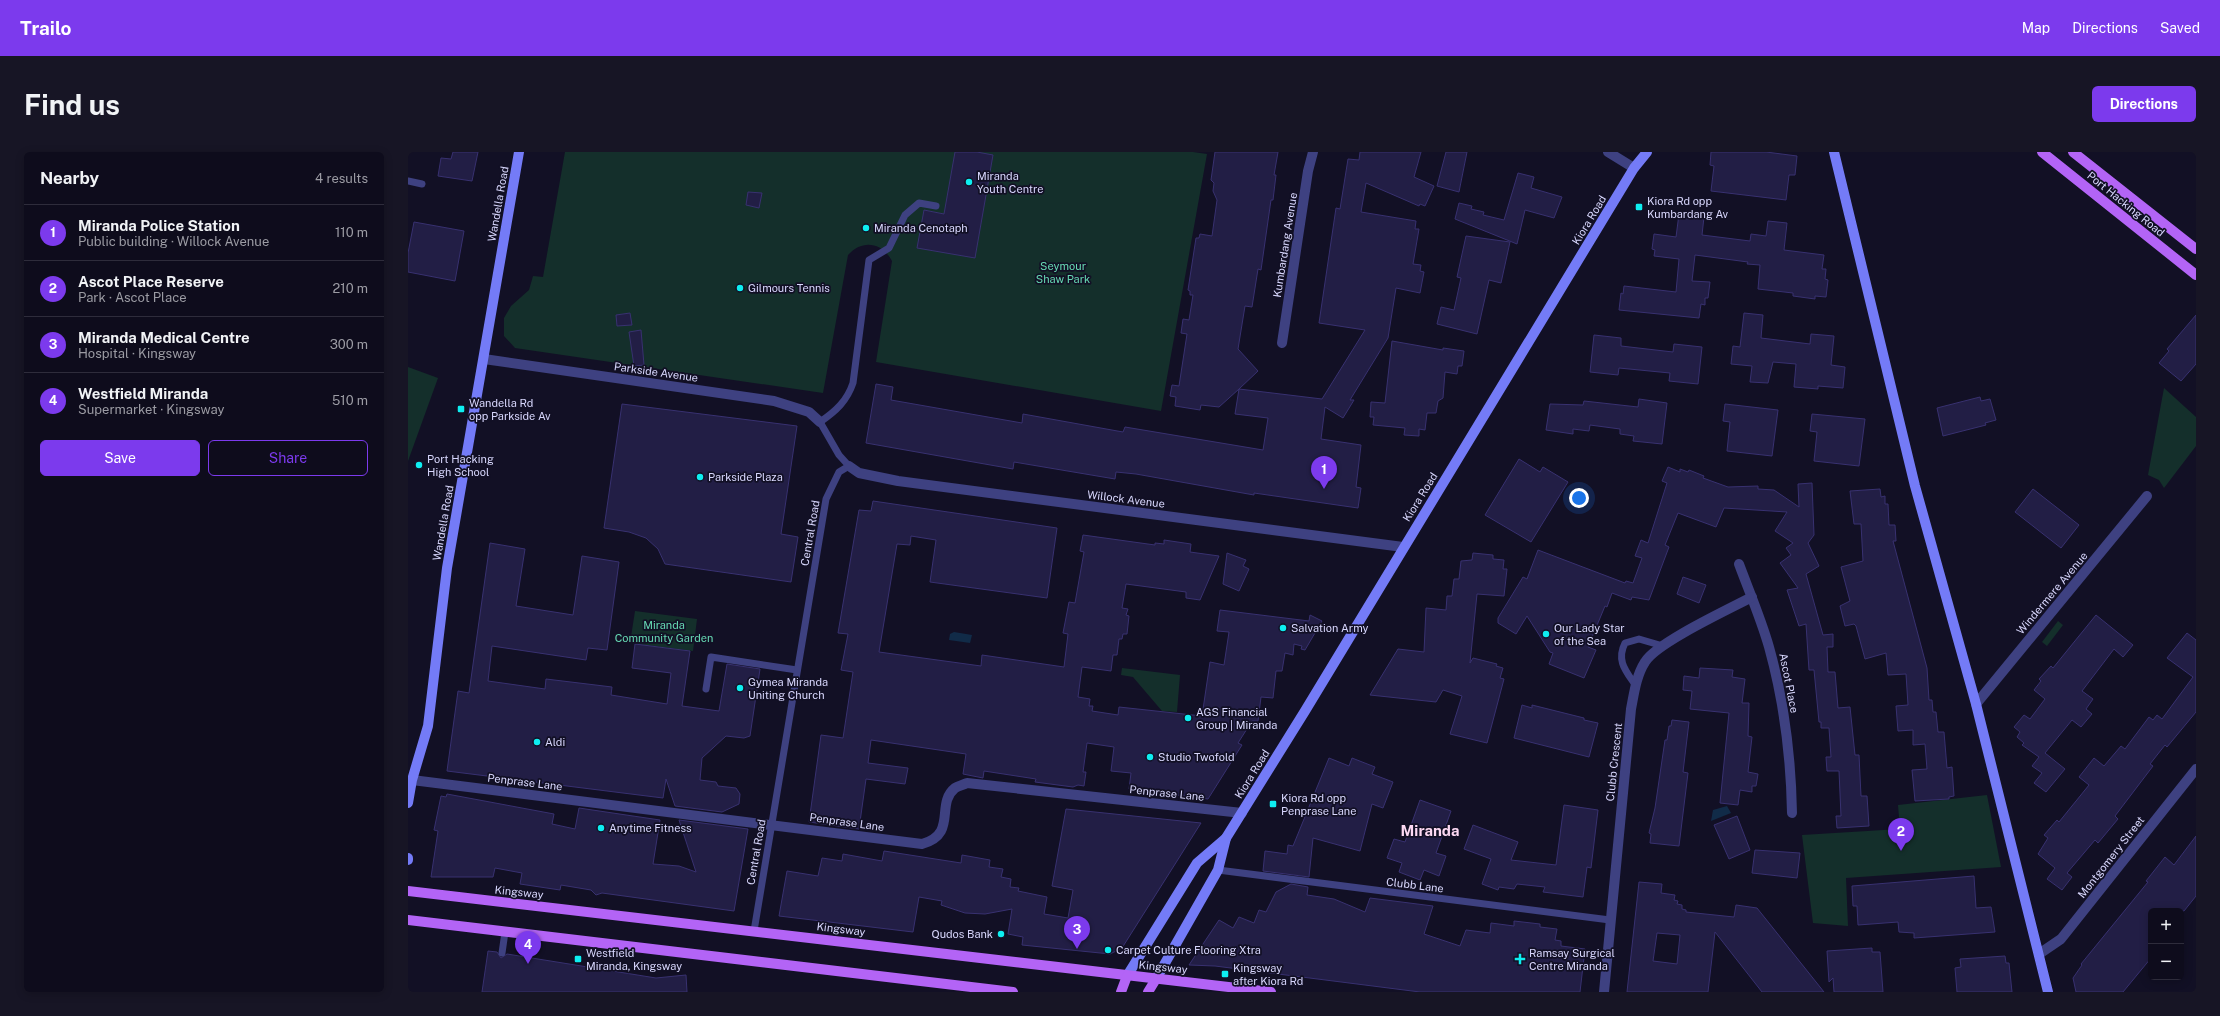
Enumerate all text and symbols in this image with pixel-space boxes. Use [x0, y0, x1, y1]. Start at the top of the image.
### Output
text: Trailo [20, 17, 72, 39]
text: Map [2022, 20, 2050, 36]
text: Directions [2072, 20, 2138, 36]
text: Saved [2160, 20, 2200, 36]
button: Directions [2092, 86, 2196, 122]
text: Find us [24, 88, 120, 121]
street label: Wandella Road [485, 165, 511, 243]
text: Nearby [40, 168, 99, 188]
street label: Port Hacking Road [2085, 169, 2167, 239]
place label: Miranda Youth Centre [977, 170, 1044, 195]
text: 4 results [315, 171, 368, 186]
marker: Miranda Youth Centre [964, 177, 974, 187]
street label: Kumbardang Avenue [1271, 192, 1299, 298]
street label: Kiora Road [1570, 193, 1608, 247]
place label: Kiora Rd opp Kumbardang Av [1647, 195, 1729, 220]
marker: Kiora Rd opp Kumbardang Av [1634, 202, 1644, 212]
text: Miranda Police Station [78, 217, 240, 234]
place label: Miranda Cenotaph [874, 222, 968, 234]
marker: Miranda Cenotaph [861, 223, 871, 233]
text: 1 [50, 225, 56, 240]
text: 110 m [335, 225, 368, 240]
text: Public building · Willock Avenue [78, 234, 269, 249]
park label: Seymour Shaw Park [1036, 260, 1090, 285]
text: Ascot Place Reserve [78, 273, 224, 290]
text: 2 [49, 281, 57, 296]
text: 210 m [333, 281, 368, 296]
place label: Gilmours Tennis [748, 282, 830, 294]
marker: Gilmours Tennis [735, 283, 745, 293]
text: Park · Ascot Place [78, 290, 187, 305]
text: Miranda Medical Centre [78, 329, 250, 346]
text: 3 [49, 337, 57, 352]
text: 300 m [330, 337, 368, 352]
text: Hospital · Kingsway [78, 346, 196, 361]
street label: Parkside Avenue [613, 360, 699, 384]
text: Westfield Miranda [78, 385, 208, 402]
text: 4 [49, 393, 57, 408]
text: 510 m [332, 393, 368, 408]
place label: Wandella Rd opp Parkside Av [469, 397, 551, 422]
text: Supermarket · Kingsway [78, 402, 224, 417]
marker: Wandella Rd opp Parkside Av [456, 404, 466, 414]
button: Save [40, 440, 200, 476]
button: Share [208, 440, 368, 476]
place label: Port Hacking High School [427, 453, 494, 478]
pin: 1 [1311, 456, 1337, 489]
marker: Port Hacking High School [414, 460, 424, 470]
street label: Kiora Road [1400, 470, 1440, 524]
place label: Parkside Plaza [708, 471, 783, 483]
marker: Parkside Plaza [695, 472, 705, 482]
street label: Wandella Road [430, 484, 456, 562]
street label: Willock Avenue [1086, 488, 1166, 510]
your location [1569, 488, 1589, 508]
street label: Central Road [798, 499, 822, 567]
street label: Windermere Avenue [2014, 550, 2090, 636]
park label: Miranda Community Garden [615, 619, 713, 644]
place label: Salvation Army [1291, 622, 1368, 634]
place label: Our Lady Star of the Sea [1554, 622, 1625, 647]
marker: Salvation Army [1278, 623, 1288, 633]
marker: Our Lady Star of the Sea [1541, 629, 1551, 639]
street label: Ascot Place [1777, 652, 1801, 714]
place label: Gymea Miranda Uniting Church [748, 676, 828, 701]
marker: Gymea Miranda Uniting Church [735, 683, 745, 693]
place label: AGS Financial Group | Miranda [1196, 706, 1277, 731]
marker: AGS Financial Group | Miranda [1183, 713, 1193, 723]
street label: Clubb Crescent [1604, 722, 1624, 802]
place label: Aldi [545, 736, 565, 748]
marker: Aldi [532, 737, 542, 747]
street label: Kiora Road [1232, 747, 1272, 801]
place label: Studio Twofold [1158, 751, 1235, 763]
marker: Studio Twofold [1145, 752, 1155, 762]
street label: Penprase Lane [487, 771, 563, 793]
street label: Penprase Lane [1129, 783, 1205, 803]
place label: Kiora Rd opp Penprase Lane [1281, 792, 1356, 817]
marker: Kiora Rd opp Penprase Lane [1268, 799, 1278, 809]
street label: Penprase Lane [809, 811, 885, 833]
street label: Montgomery Street [2075, 814, 2147, 900]
street label: Central Road [744, 818, 768, 886]
pin: 2 [1888, 818, 1914, 851]
place label: Anytime Fitness [609, 822, 692, 834]
district label: Miranda [1401, 822, 1459, 839]
marker: Anytime Fitness [596, 823, 606, 833]
street label: Clubb Lane [1386, 876, 1444, 894]
street label: Kingsway [494, 883, 544, 901]
map controls [2148, 908, 2184, 980]
button: + [2148, 908, 2184, 944]
pin: 3 [1064, 916, 1090, 949]
street label: Kingsway [816, 920, 866, 938]
place label: Qudos Bank [931, 928, 993, 940]
marker: Qudos Bank [996, 929, 1006, 939]
pin: 4 [515, 931, 541, 964]
place label: Carpet Culture Flooring Xtra [1116, 944, 1261, 956]
button: − [2148, 944, 2184, 980]
marker: Carpet Culture Flooring Xtra [1103, 945, 1113, 955]
place label: Westfield Miranda, Kingsway [586, 947, 682, 972]
place label: Ramsay Surgical Centre Miranda [1529, 947, 1615, 972]
marker: Ramsay Surgical Centre Miranda [1514, 953, 1526, 965]
marker: Westfield Miranda, Kingsway [573, 954, 583, 964]
street label: Kingsway [1138, 958, 1188, 976]
place label: Kingsway after Kiora Rd [1233, 962, 1303, 987]
marker: Kingsway after Kiora Rd [1220, 969, 1230, 979]

